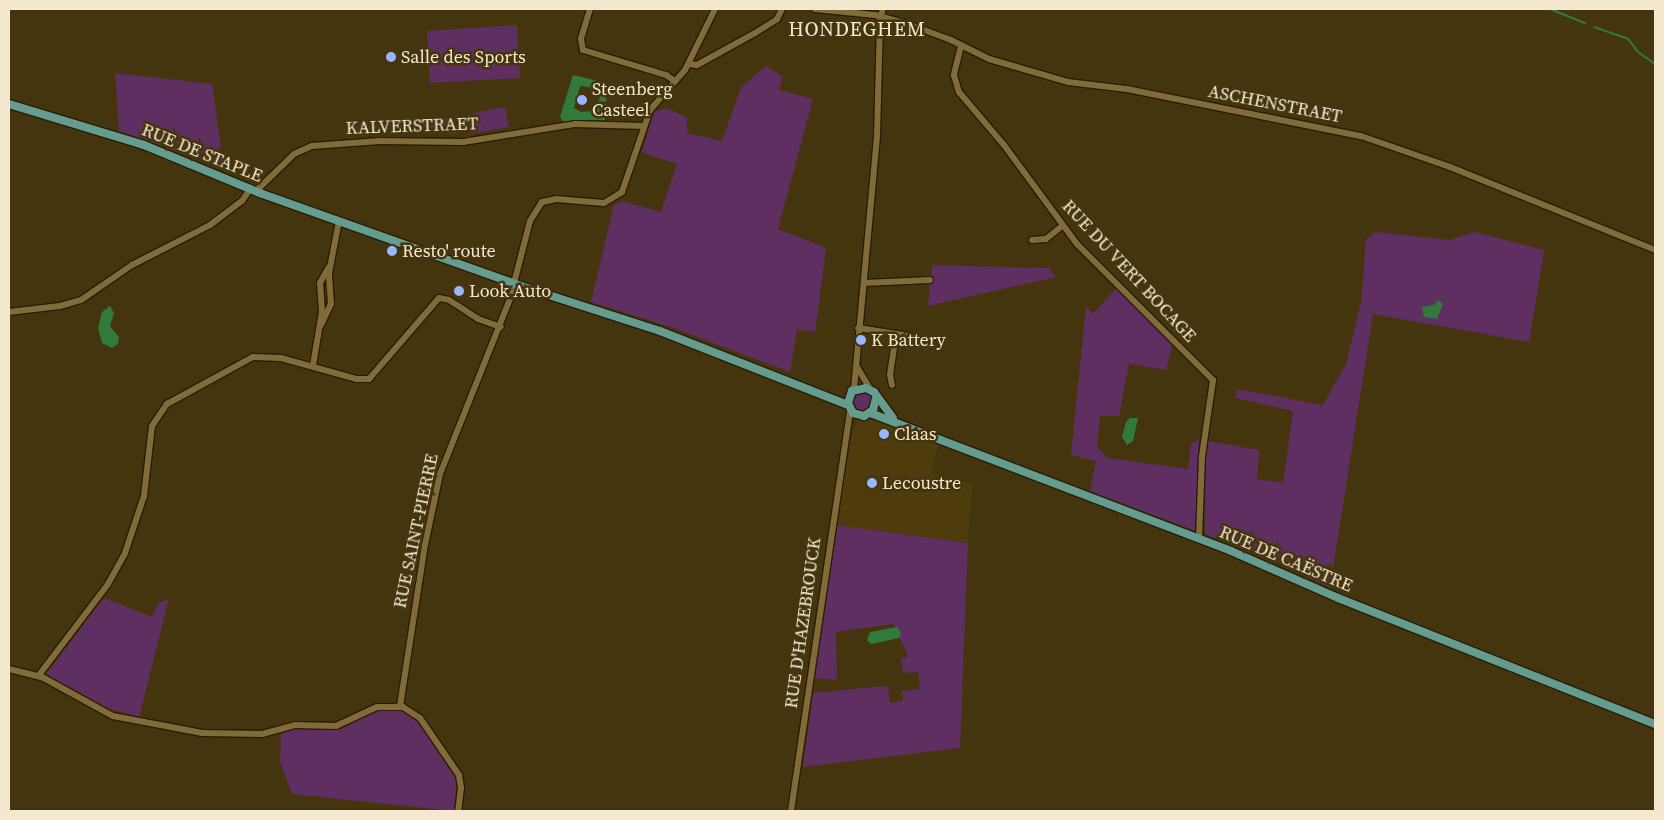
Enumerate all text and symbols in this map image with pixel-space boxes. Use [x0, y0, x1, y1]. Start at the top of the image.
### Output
district label: HONDEGHEM [787, 17, 927, 41]
place label: Salle des Sports [401, 46, 526, 68]
marker: Salle des Sports [385, 51, 397, 63]
place label: Steenberg Casteel [592, 79, 672, 122]
street label: ASCHENSTRAET [1206, 80, 1344, 128]
marker: Steenberg Casteel [576, 94, 588, 106]
street label: KALVERSTRAET [345, 113, 479, 139]
street label: RUE DE STAPLE [138, 119, 266, 187]
street label: RUE DU VERT BOCAGE [1057, 195, 1201, 347]
place label: Resto' route [402, 240, 496, 262]
marker: Resto' route [386, 245, 398, 257]
place label: Look Auto [469, 280, 551, 302]
marker: Look Auto [453, 285, 465, 297]
place label: K Battery [871, 329, 946, 351]
marker: K Battery [855, 334, 867, 346]
place label: Claas [894, 423, 937, 445]
marker: Claas [878, 428, 890, 440]
street label: RUE SAINT-PIERRE [389, 452, 443, 610]
place label: Lecoustre [882, 472, 961, 494]
marker: Lecoustre [866, 477, 878, 489]
street label: RUE DE CAËSTRE [1216, 521, 1356, 597]
street label: RUE D'HAZEBROUCK [780, 536, 826, 710]

